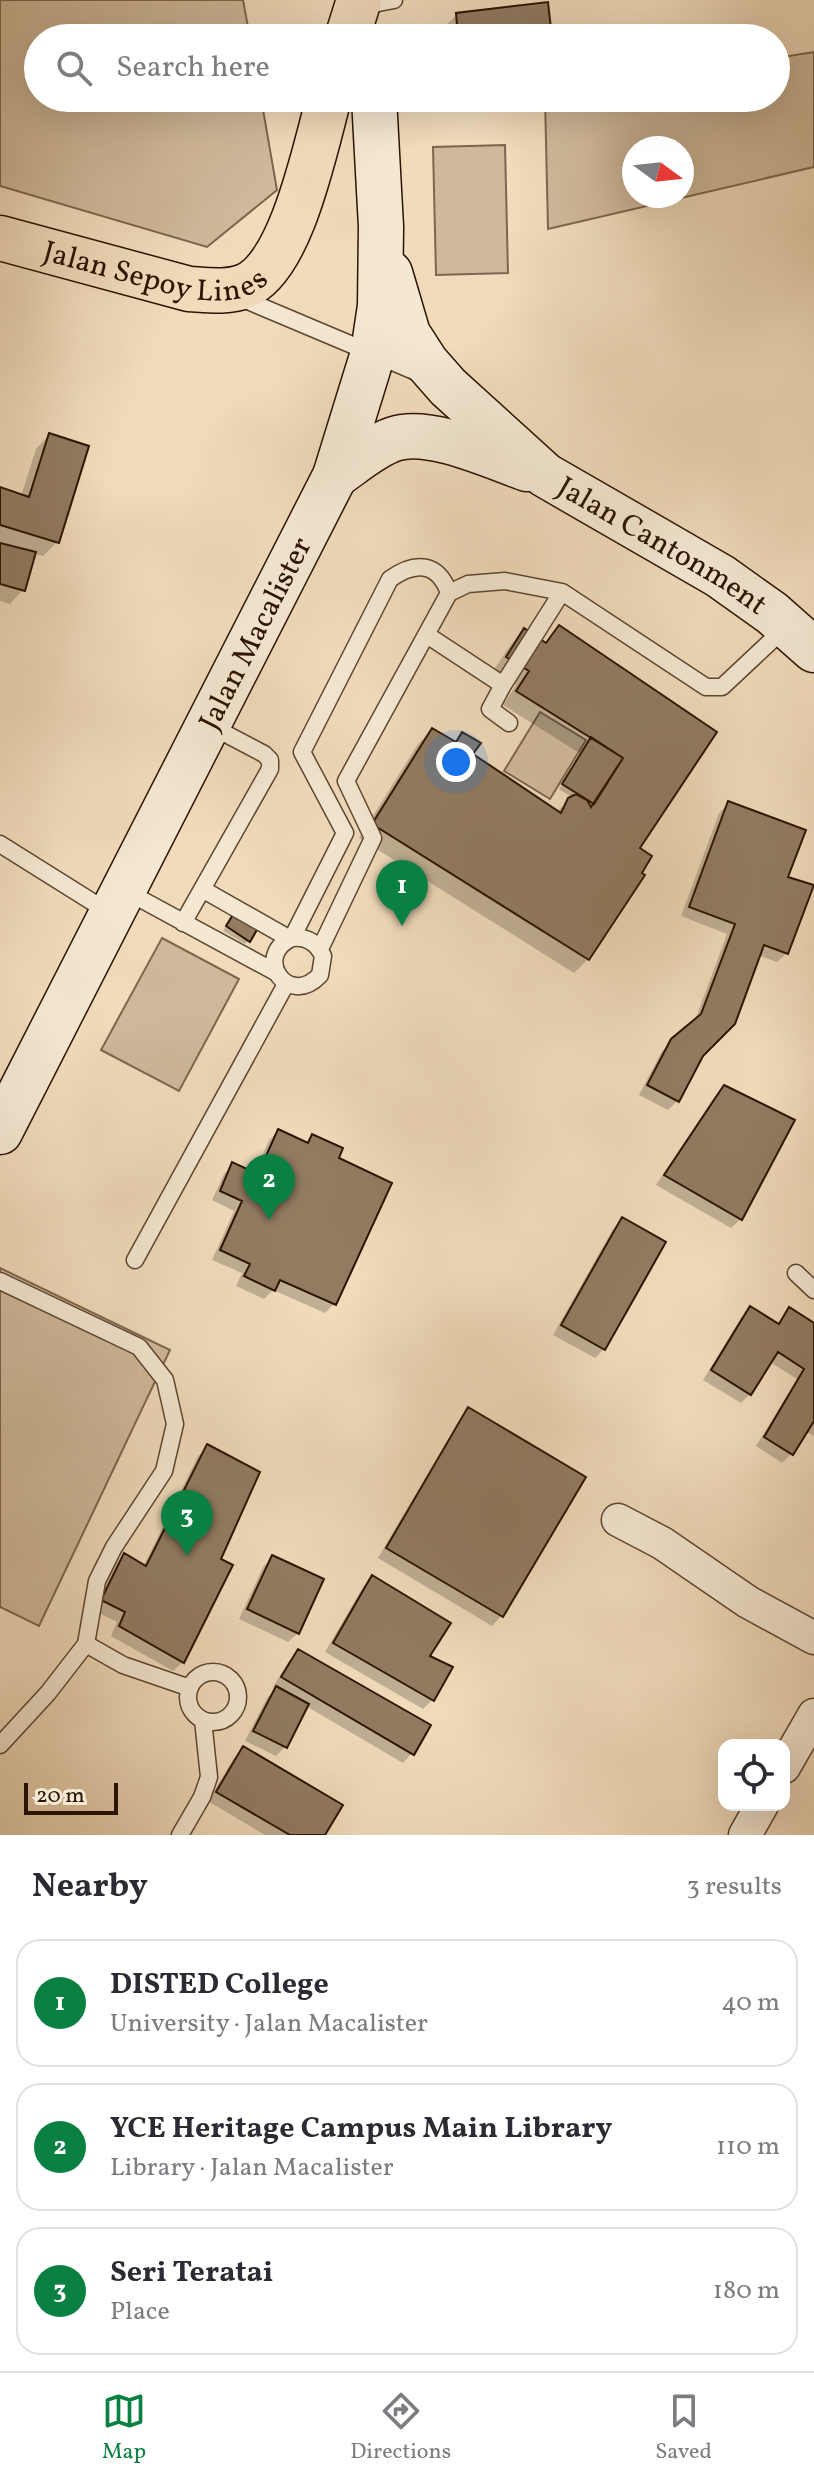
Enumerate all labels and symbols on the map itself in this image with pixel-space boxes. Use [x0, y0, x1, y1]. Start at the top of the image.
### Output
north arrow [622, 136, 694, 208]
street label: Jalan Sepoy Lines [38, 232, 278, 314]
street label: Jalan Cantonment [549, 467, 775, 626]
street label: Jalan Macalister [190, 530, 323, 738]
your location [436, 742, 476, 782]
pin: 1 [376, 860, 428, 926]
pin: 2 [243, 1154, 295, 1220]
pin: 3 [161, 1490, 213, 1556]
scale bar [24, 1779, 118, 1815]

